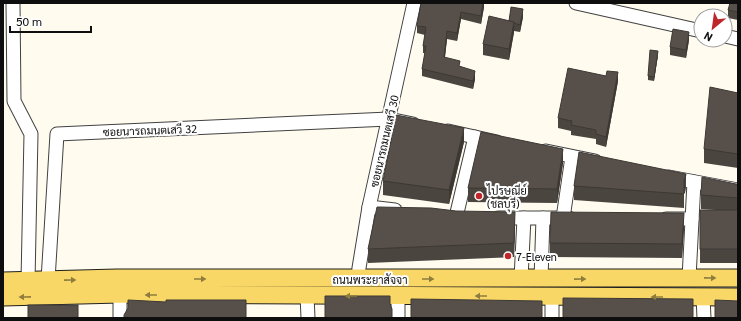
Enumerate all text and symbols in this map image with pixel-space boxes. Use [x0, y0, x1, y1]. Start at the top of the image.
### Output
scale bar [10, 8, 91, 34]
north arrow [693, 8, 733, 48]
text: 50 m [16, 13, 42, 29]
text: N [701, 29, 715, 46]
street label: ซอยนารถมนตเสวี 30 [366, 93, 402, 189]
street label: ซอยนารถมนตเสวี 32 [103, 121, 197, 139]
place label: ไปรษณีย์ (ชลบุรี) [486, 183, 527, 213]
marker: ไปรษณีย์ (ชลบุรี) [474, 191, 484, 201]
place label: 7-Eleven [516, 249, 557, 264]
marker: 7-Eleven [503, 251, 513, 261]
street label: ถนนพระยาสัจจา [332, 272, 408, 287]
one-way arrow [704, 275, 717, 281]
one-way arrow [64, 276, 76, 283]
one-way arrow [194, 276, 207, 282]
one-way arrow [422, 276, 435, 282]
one-way arrow [574, 276, 587, 282]
one-way arrow [145, 291, 157, 298]
one-way arrow [344, 293, 357, 299]
one-way arrow [474, 293, 487, 299]
one-way arrow [18, 294, 31, 300]
one-way arrow [650, 294, 663, 300]

